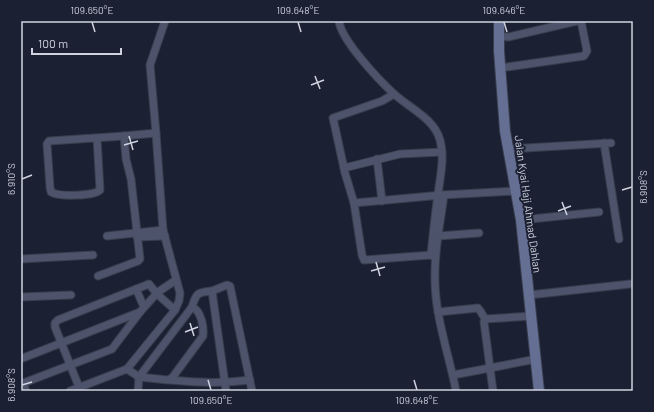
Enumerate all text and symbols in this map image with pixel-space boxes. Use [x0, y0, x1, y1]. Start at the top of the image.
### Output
text: 109.650°E [71, 4, 113, 16]
text: 109.648°E [277, 4, 319, 16]
text: 109.646°E [483, 4, 525, 16]
scale bar [32, 30, 121, 56]
text: 100 m [38, 36, 68, 50]
street label: Jalan Kyai Haji Ahmad Dahlan [512, 134, 545, 274]
text: 6.910°S [5, 163, 17, 195]
text: 6.908°S [637, 170, 649, 204]
text: 6.908°S [5, 368, 17, 402]
text: 109.650°E [190, 394, 232, 406]
text: 109.648°E [396, 394, 438, 406]

